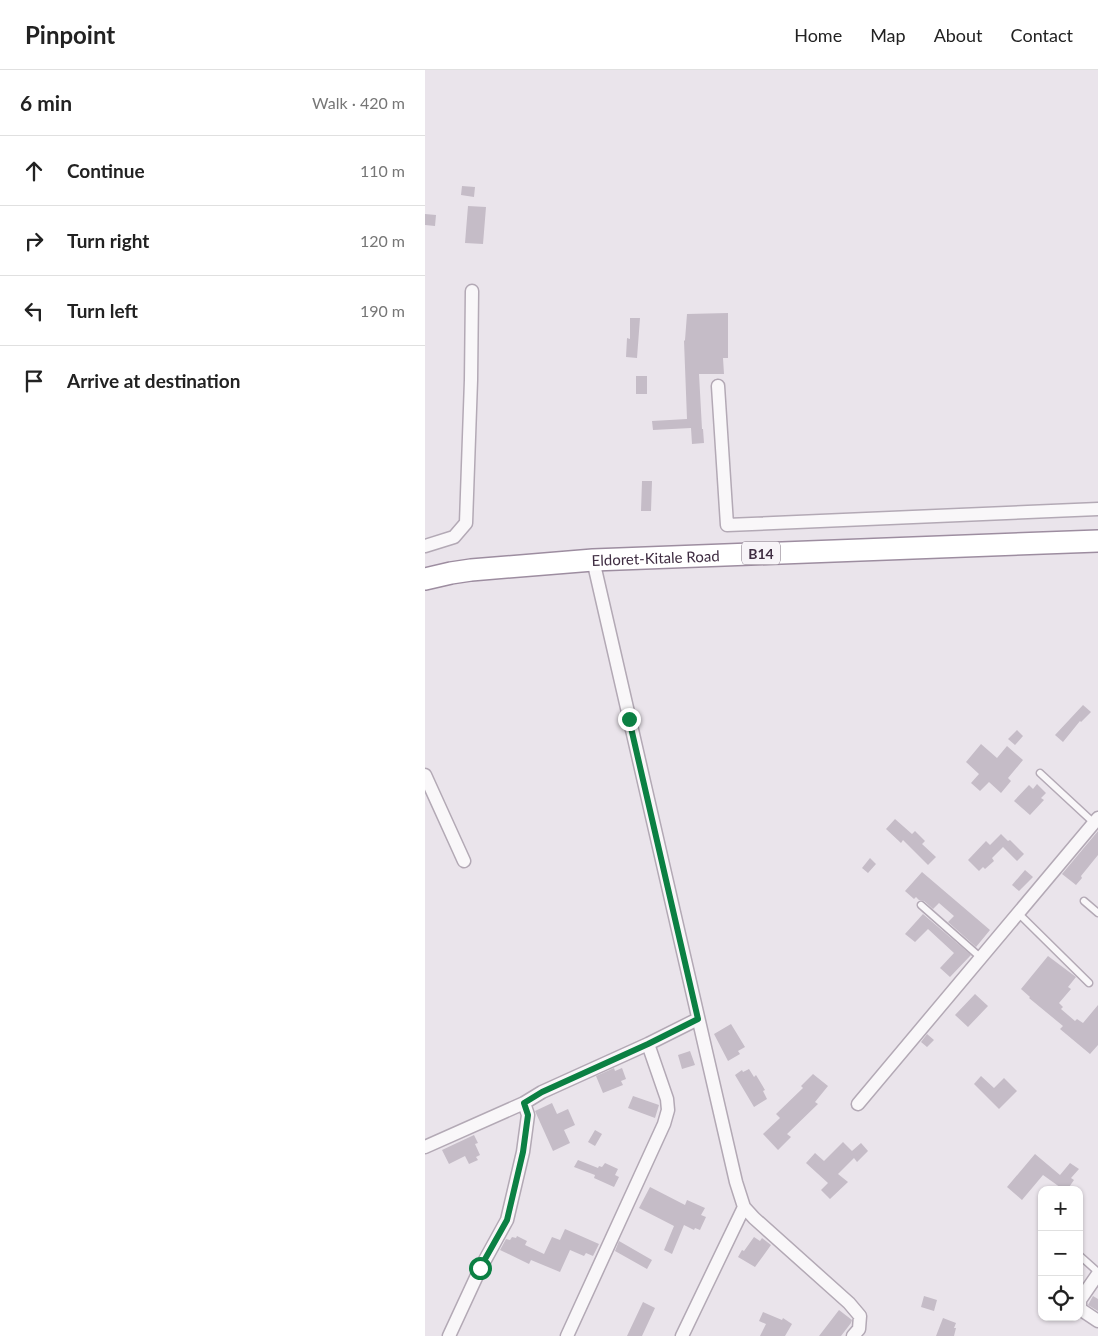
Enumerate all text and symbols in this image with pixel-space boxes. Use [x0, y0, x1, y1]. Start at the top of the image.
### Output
text: Pinpoint [25, 20, 115, 49]
text: Home [794, 24, 842, 46]
text: Map [870, 24, 906, 46]
text: About [934, 24, 983, 46]
text: Contact [1011, 24, 1073, 46]
text: 6 min [20, 90, 72, 115]
text: Walk · 420 m [312, 93, 405, 112]
icon: ahead [20, 157, 48, 185]
text: Continue [67, 159, 145, 182]
text: 110 m [360, 161, 405, 180]
icon: right [20, 227, 48, 255]
text: Turn right [67, 229, 149, 252]
text: 120 m [360, 231, 405, 250]
icon: left [20, 297, 48, 325]
text: Turn left [67, 299, 138, 322]
text: 190 m [360, 301, 405, 320]
icon: arrive [20, 367, 48, 395]
text: Arrive at destination [67, 369, 240, 392]
road number: B14 [742, 542, 780, 564]
street label: Eldoret-Kitale Road [591, 546, 720, 569]
route end [618, 708, 641, 731]
map controls [1038, 1186, 1083, 1321]
button: + [1038, 1186, 1083, 1231]
button: − [1038, 1231, 1083, 1276]
route start [469, 1257, 492, 1280]
button: locate [1038, 1276, 1083, 1321]

